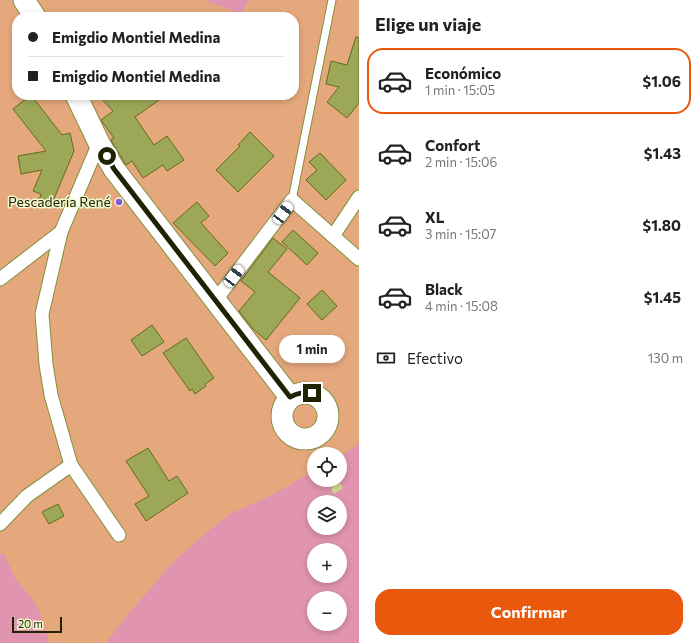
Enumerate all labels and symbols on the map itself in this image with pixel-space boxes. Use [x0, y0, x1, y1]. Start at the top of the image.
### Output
route start [98, 147, 116, 165]
place label: Pescadería René [8, 193, 111, 210]
marker: Pescadería René [114, 197, 124, 207]
car [271, 200, 295, 226]
car [222, 263, 246, 289]
callout: 1 min [279, 335, 345, 363]
route end [303, 384, 321, 402]
scale bar [12, 615, 62, 634]

